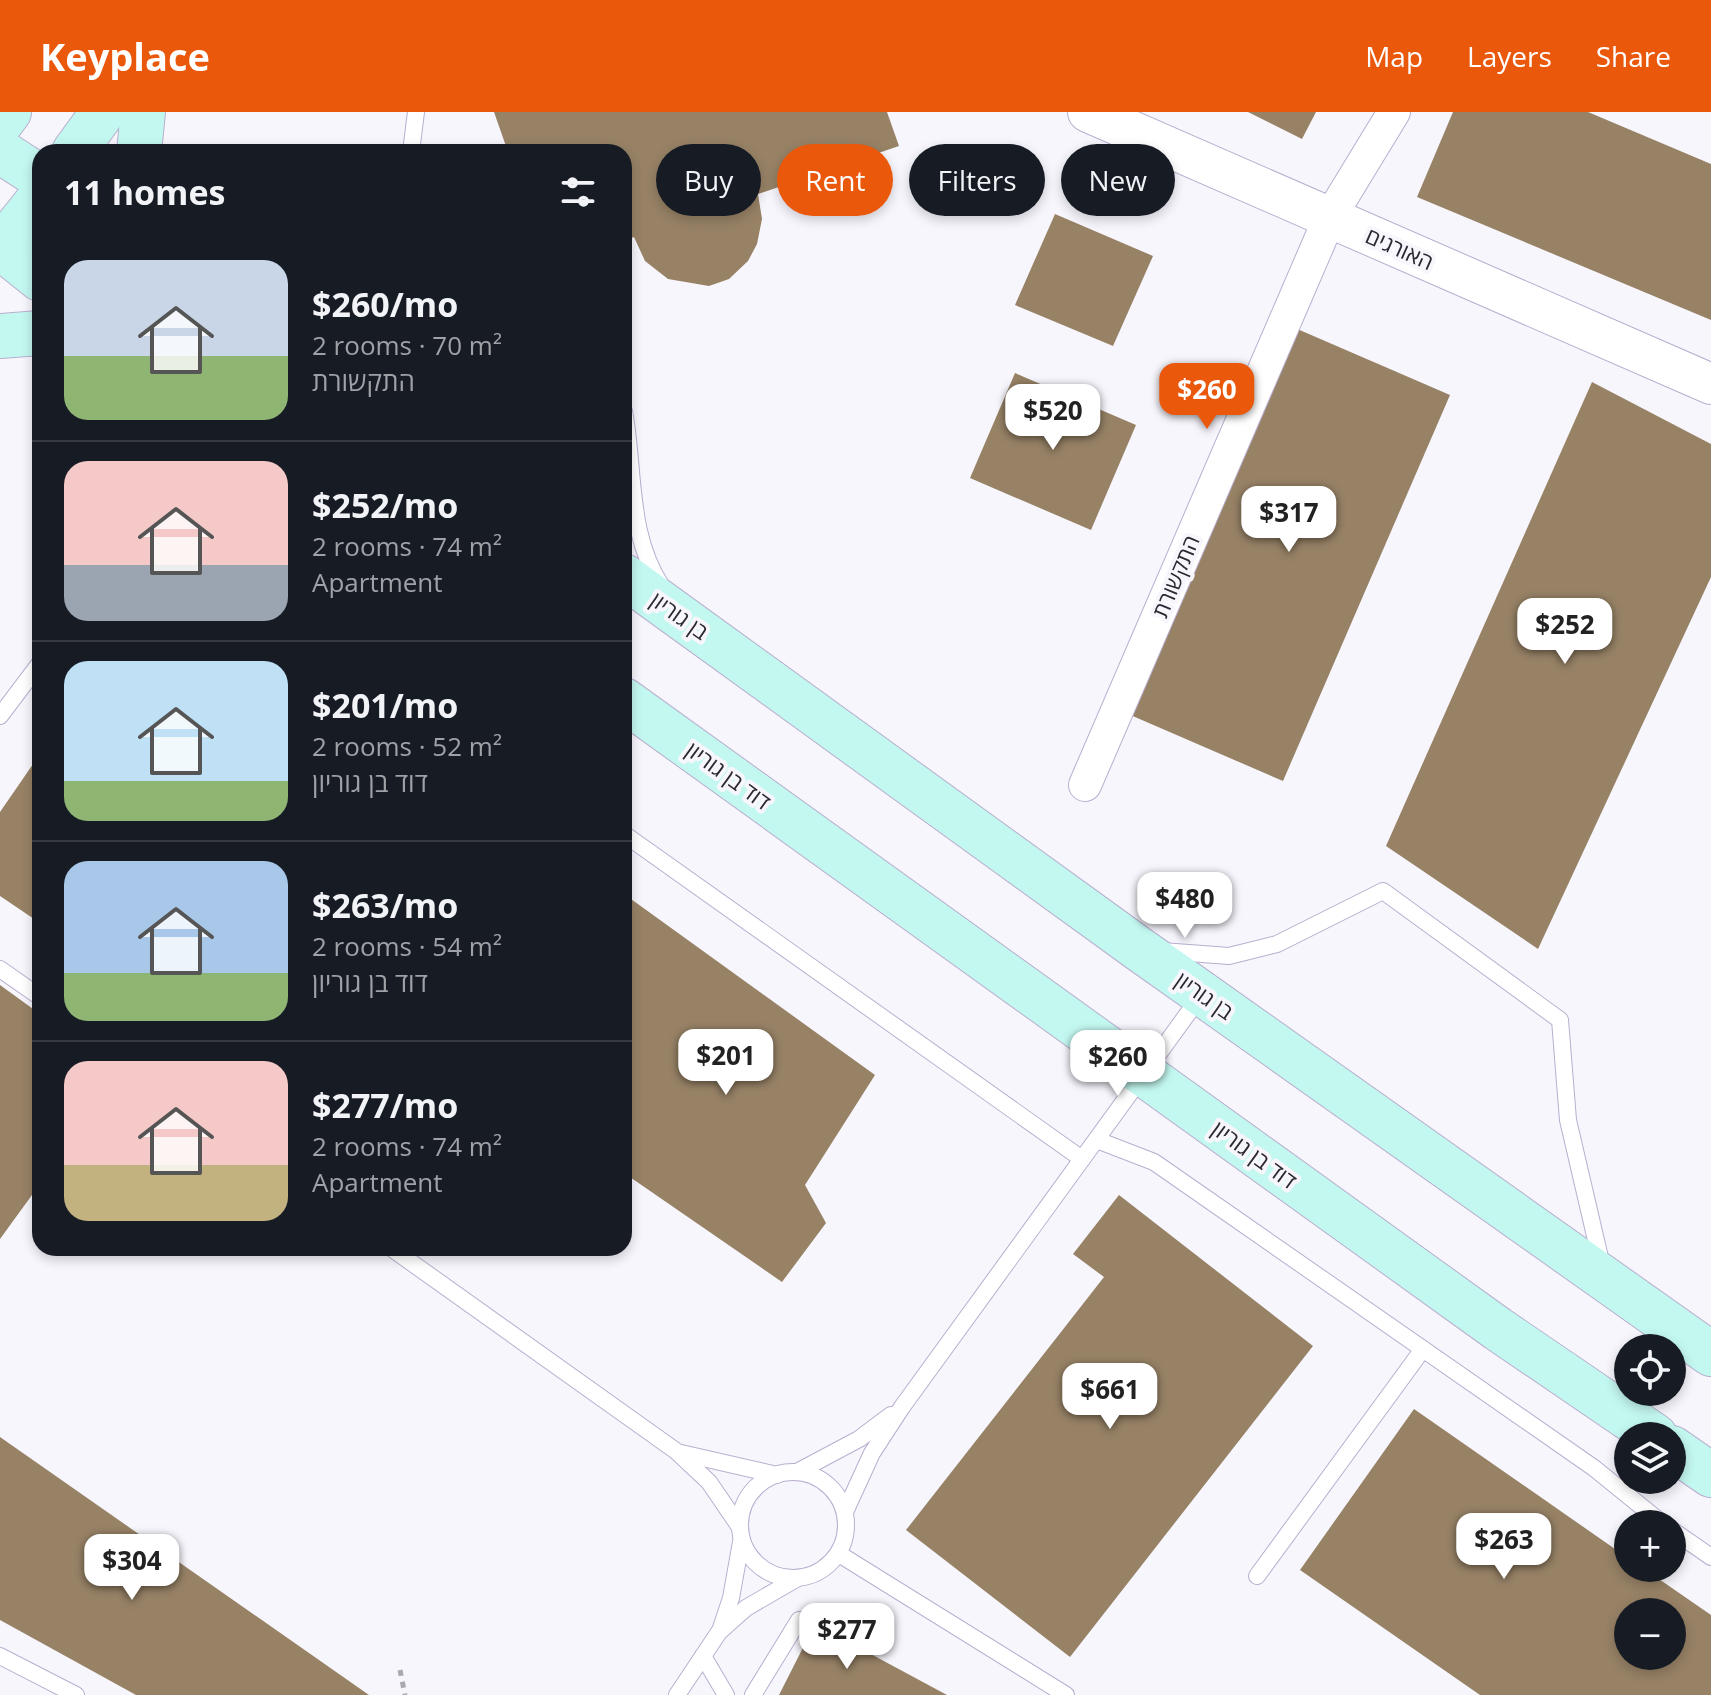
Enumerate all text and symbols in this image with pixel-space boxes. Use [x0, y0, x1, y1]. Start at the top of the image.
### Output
text: Keyplace [40, 30, 210, 82]
text: Map [1365, 37, 1423, 75]
text: Layers [1467, 37, 1552, 75]
text: Share [1596, 37, 1671, 75]
chip: Buy [656, 144, 761, 216]
chip: Rent [777, 144, 893, 216]
chip: Filters [909, 144, 1045, 216]
chip: New [1061, 144, 1175, 216]
text: 11 homes [64, 169, 225, 215]
icon: filters [556, 170, 600, 214]
street label: האורגים [1361, 220, 1439, 276]
text: $260/mo [312, 281, 458, 327]
icon: home [128, 292, 224, 388]
text: 2 rooms · 70 m² [312, 327, 502, 363]
text: התקשורת [312, 363, 415, 399]
pin: $260 [1160, 363, 1254, 431]
text: $260 [1177, 371, 1237, 407]
pin: $520 [1006, 384, 1100, 452]
text: $520 [1023, 392, 1083, 428]
text: $252/mo [312, 482, 458, 528]
pin: $317 [1242, 486, 1336, 554]
icon: home [128, 493, 224, 589]
text: $317 [1259, 494, 1319, 530]
text: 2 rooms · 74 m² [312, 528, 502, 564]
street label: התקשורת [1144, 530, 1206, 622]
text: Apartment [312, 564, 443, 600]
street label: בן גוריון [645, 584, 715, 646]
pin: $252 [1518, 598, 1612, 666]
text: $252 [1535, 606, 1595, 642]
text: $201/mo [312, 682, 458, 728]
icon: home [128, 693, 224, 789]
text: 2 rooms · 52 m² [312, 728, 502, 764]
street label: דוד בן גוריון [681, 734, 777, 816]
text: דוד בן גוריון [312, 764, 428, 800]
pin: $480 [1138, 872, 1232, 940]
text: $480 [1155, 880, 1215, 916]
text: $263/mo [312, 882, 458, 928]
icon: home [128, 893, 224, 989]
text: 2 rooms · 54 m² [312, 928, 502, 964]
text: דוד בן גוריון [312, 964, 428, 1000]
street label: בן גוריון [1170, 964, 1240, 1026]
pin: $201 [679, 1029, 773, 1097]
pin: $260 [1071, 1030, 1165, 1098]
text: $201 [696, 1037, 756, 1073]
text: $260 [1088, 1038, 1148, 1074]
text: $277/mo [312, 1082, 458, 1128]
icon: home [128, 1093, 224, 1189]
street label: דוד בן גוריון [1207, 1113, 1303, 1195]
text: 2 rooms · 74 m² [312, 1128, 502, 1164]
text: Apartment [312, 1164, 443, 1200]
map controls [1614, 1334, 1686, 1670]
button: locate [1614, 1334, 1686, 1406]
pin: $661 [1063, 1363, 1157, 1431]
text: $661 [1080, 1371, 1140, 1407]
button: layers [1614, 1422, 1686, 1494]
button: + [1614, 1510, 1686, 1582]
pin: $263 [1457, 1513, 1551, 1581]
text: $263 [1474, 1521, 1534, 1557]
pin: $304 [85, 1534, 179, 1602]
text: $304 [102, 1542, 162, 1578]
button: − [1614, 1598, 1686, 1670]
pin: $277 [800, 1603, 894, 1671]
text: $277 [817, 1611, 877, 1647]

